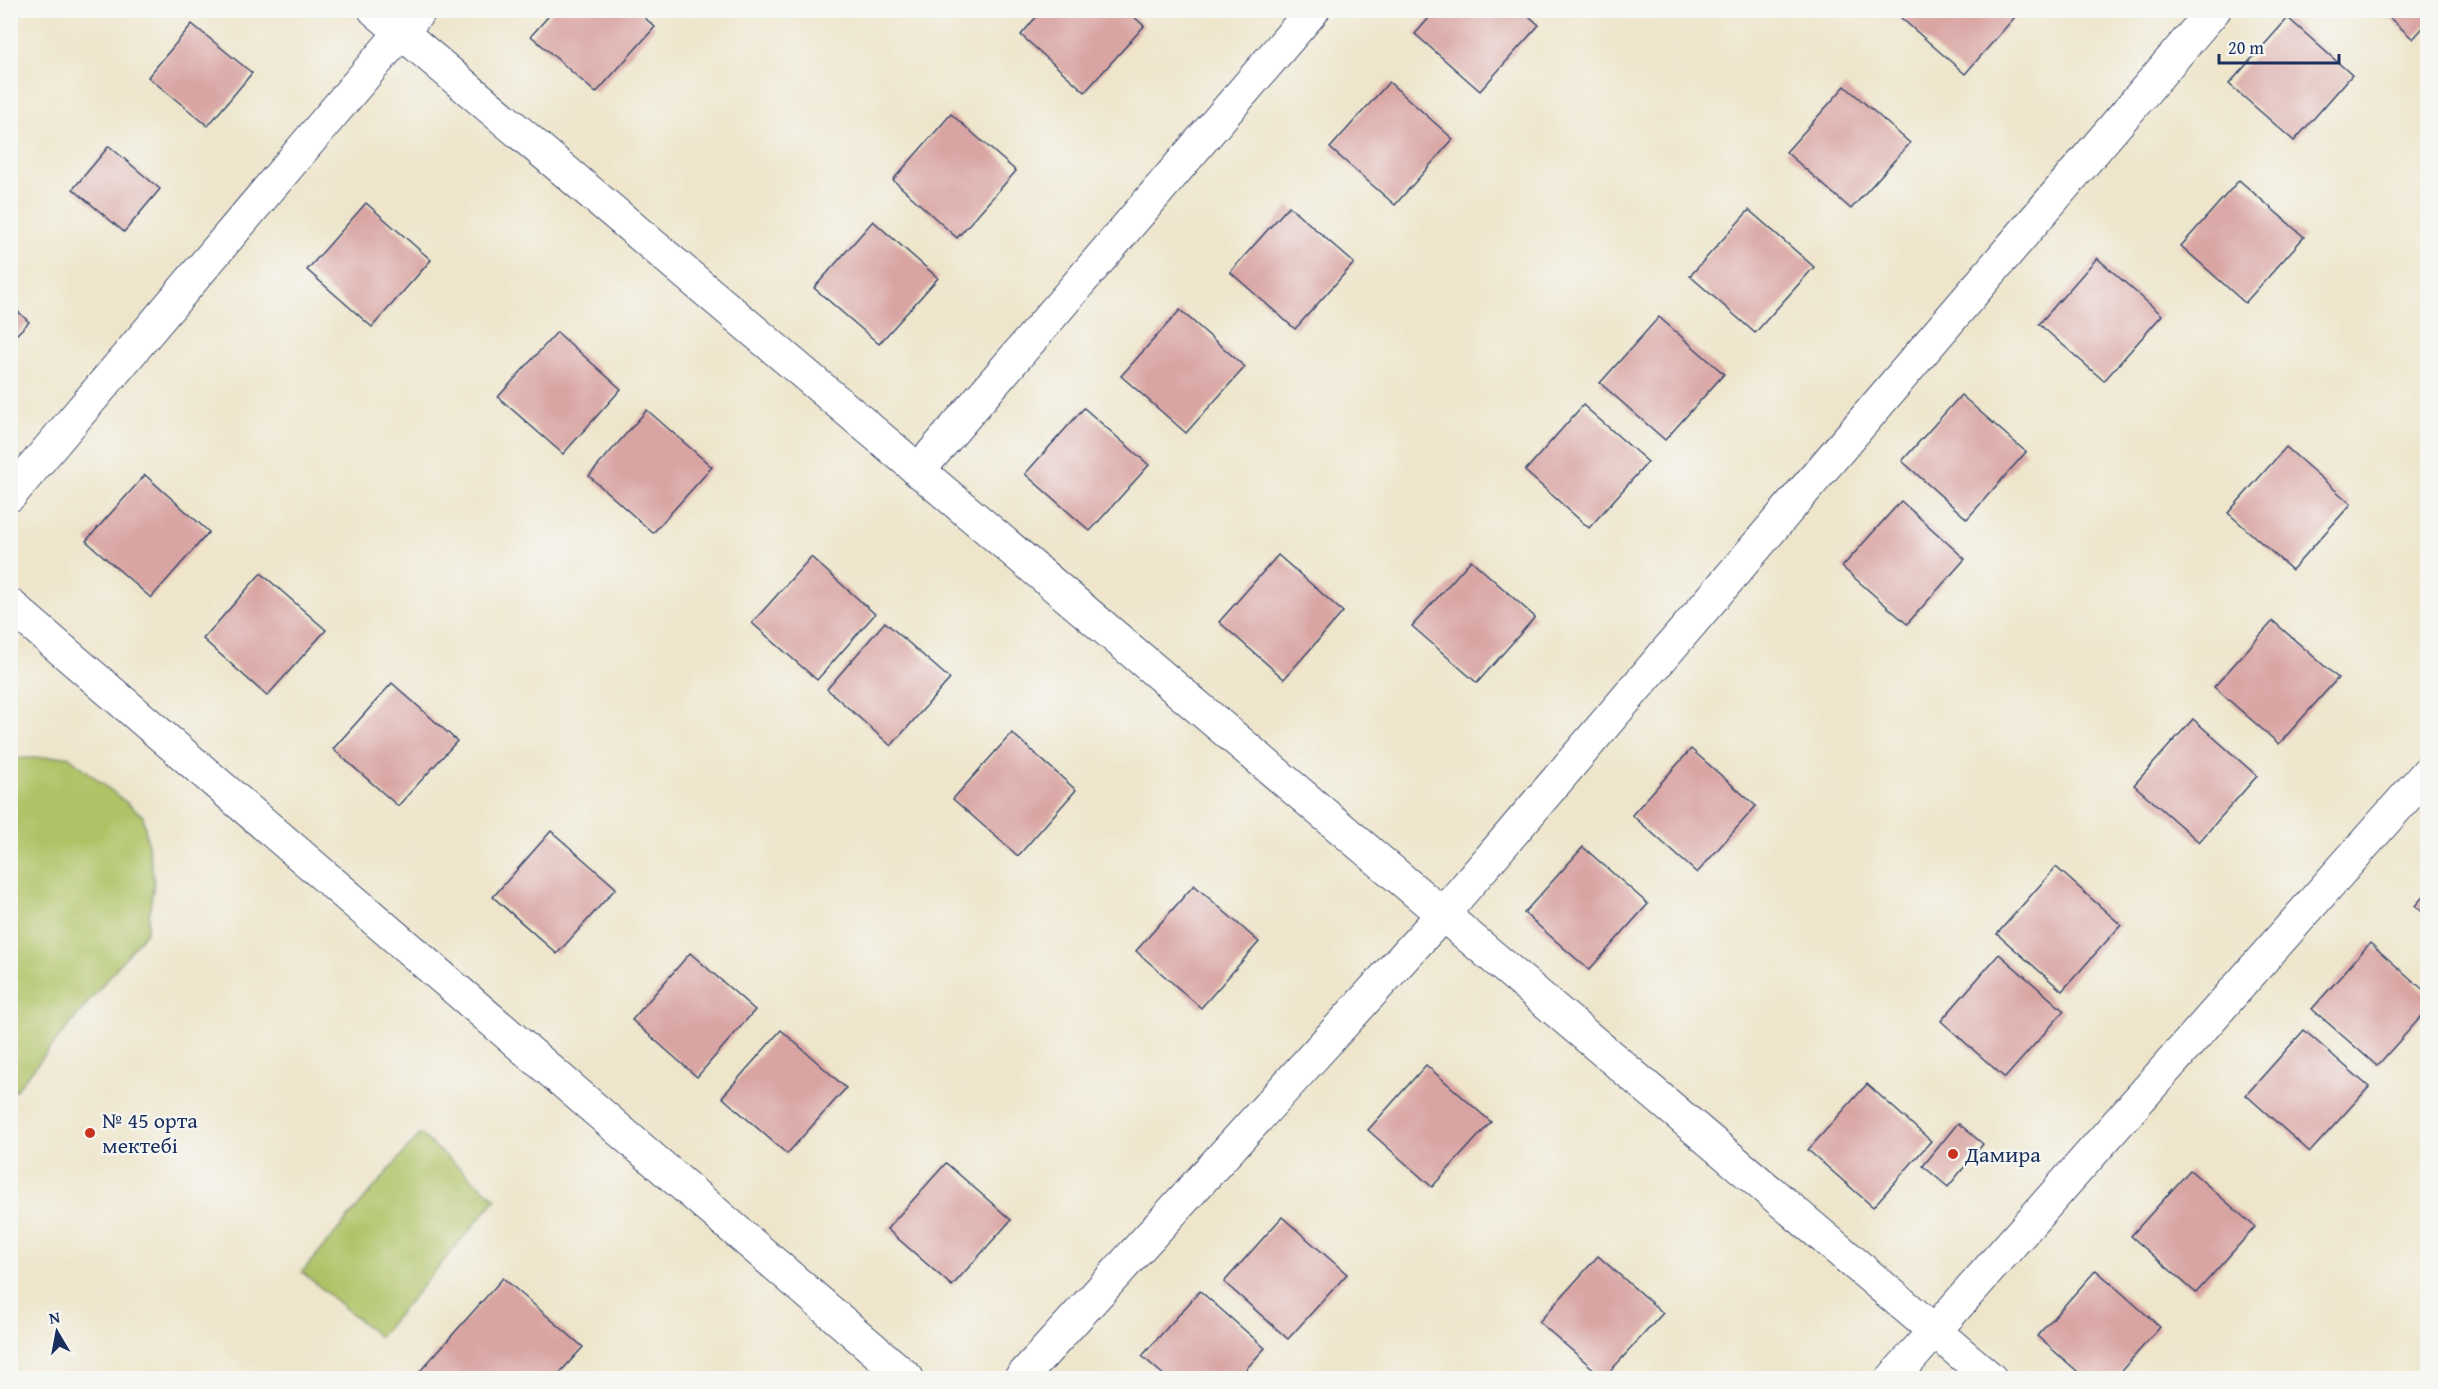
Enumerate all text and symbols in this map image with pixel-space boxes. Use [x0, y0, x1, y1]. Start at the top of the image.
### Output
scale bar [2219, 27, 2339, 65]
text: 20 m [2228, 34, 2264, 61]
place label: № 45 орта мектебі [102, 1104, 198, 1161]
marker: № 45 орта мектебі [83, 1126, 97, 1140]
place label: Дамира [1964, 1138, 2041, 1170]
marker: Дамира [1946, 1147, 1960, 1161]
north arrow [27, 1302, 87, 1362]
text: N [47, 1304, 62, 1330]

